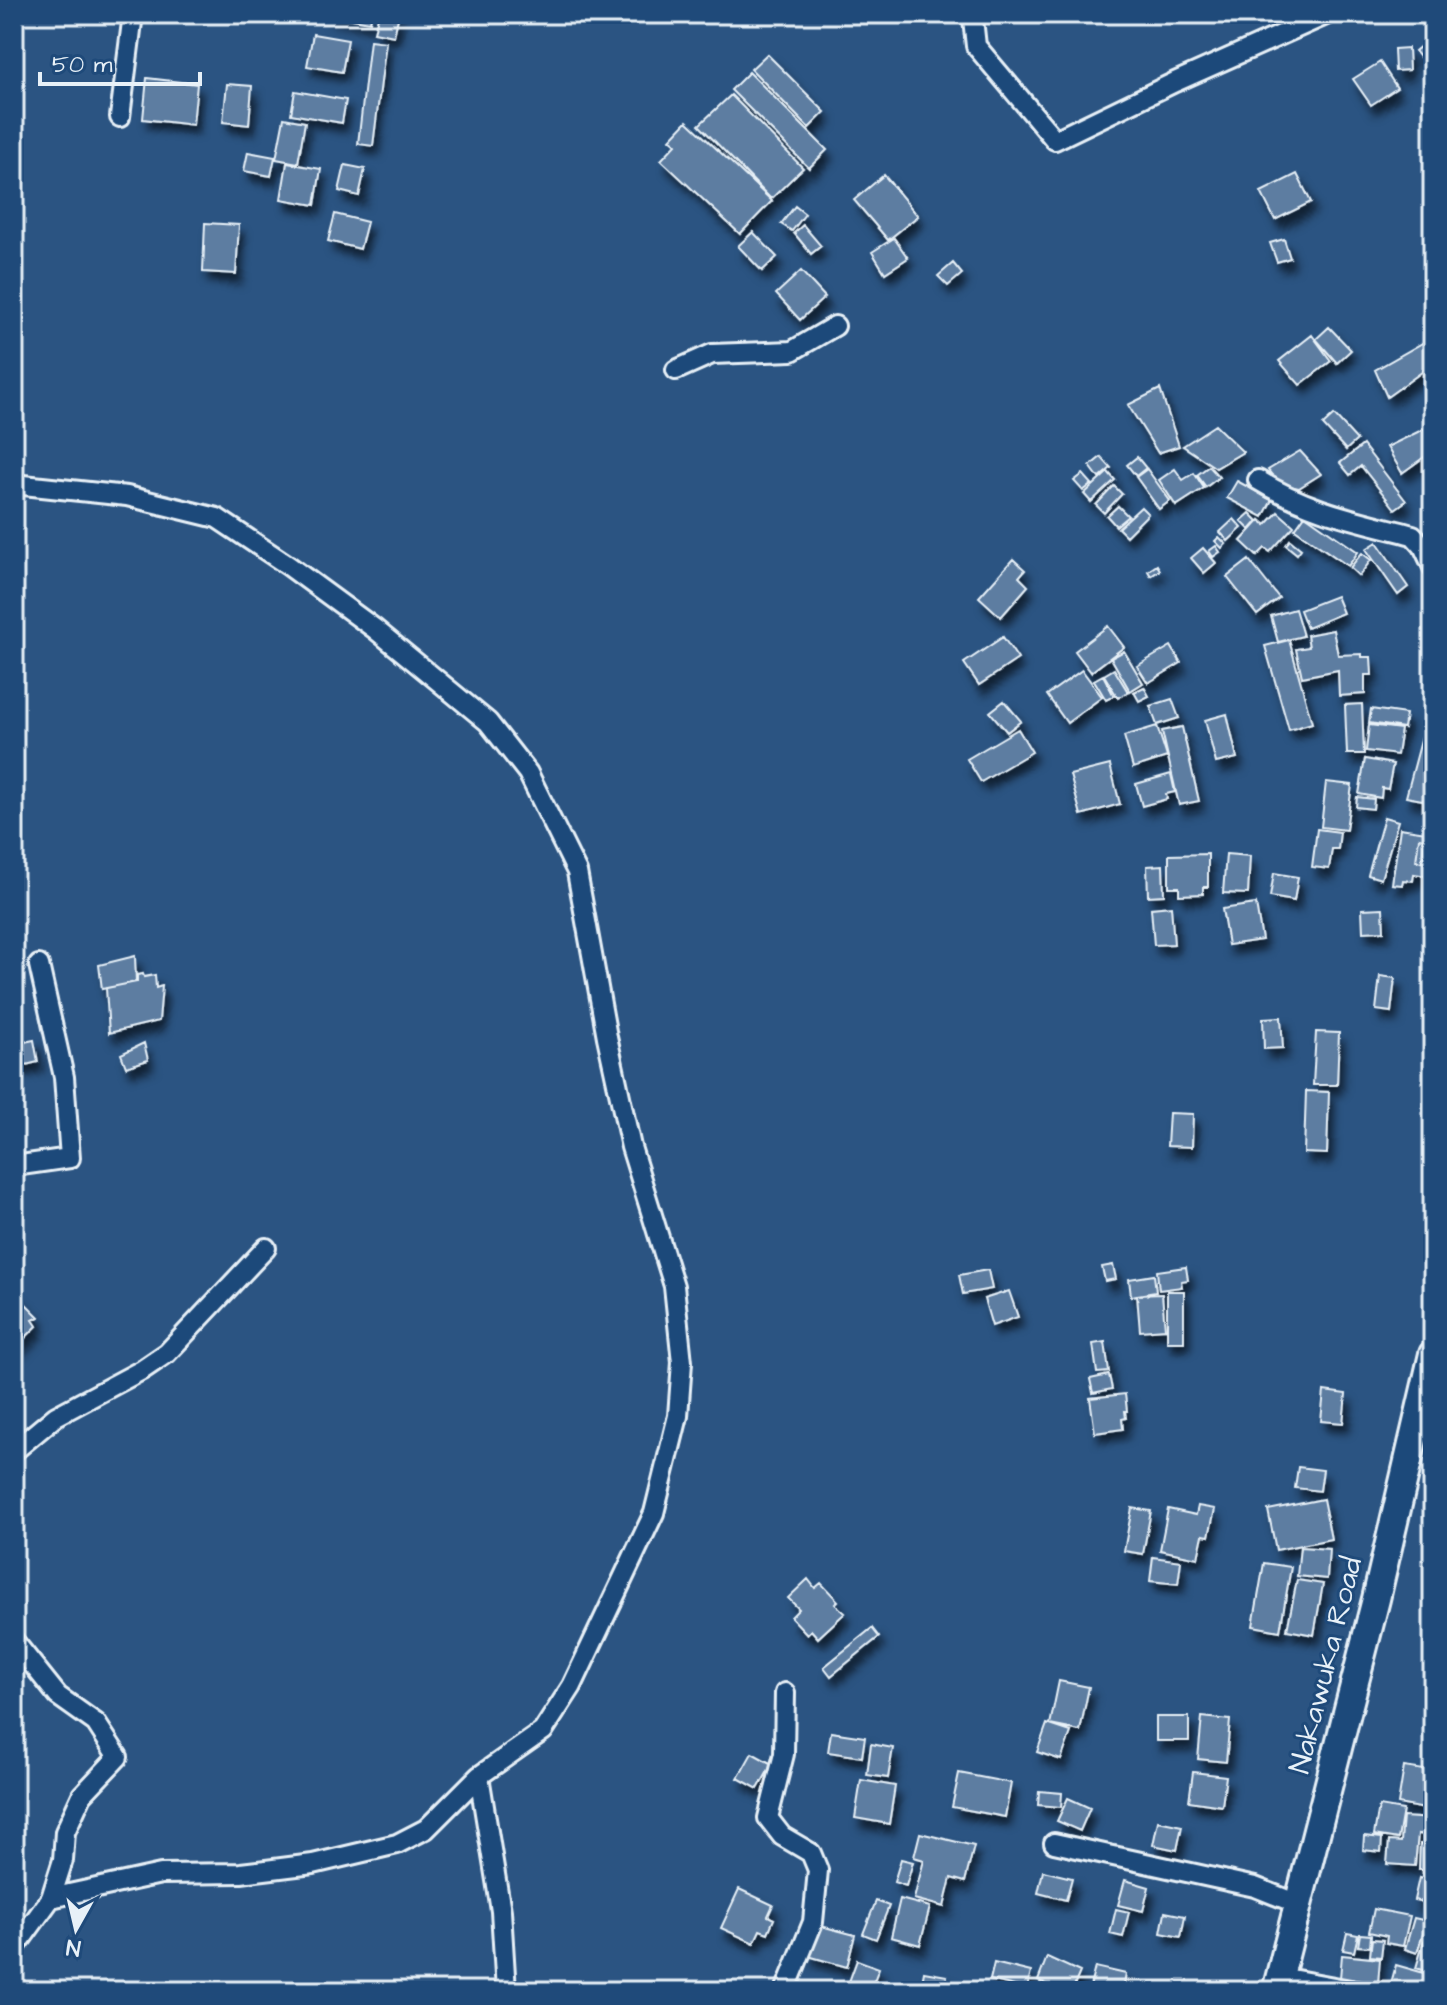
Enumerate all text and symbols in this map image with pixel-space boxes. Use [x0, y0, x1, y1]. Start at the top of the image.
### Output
scale bar [40, 36, 200, 86]
text: 50 m [52, 48, 113, 82]
street label: Nakawuka Road [1279, 1553, 1373, 1778]
north arrow [36, 1889, 116, 1969]
text: N [64, 1931, 82, 1964]

